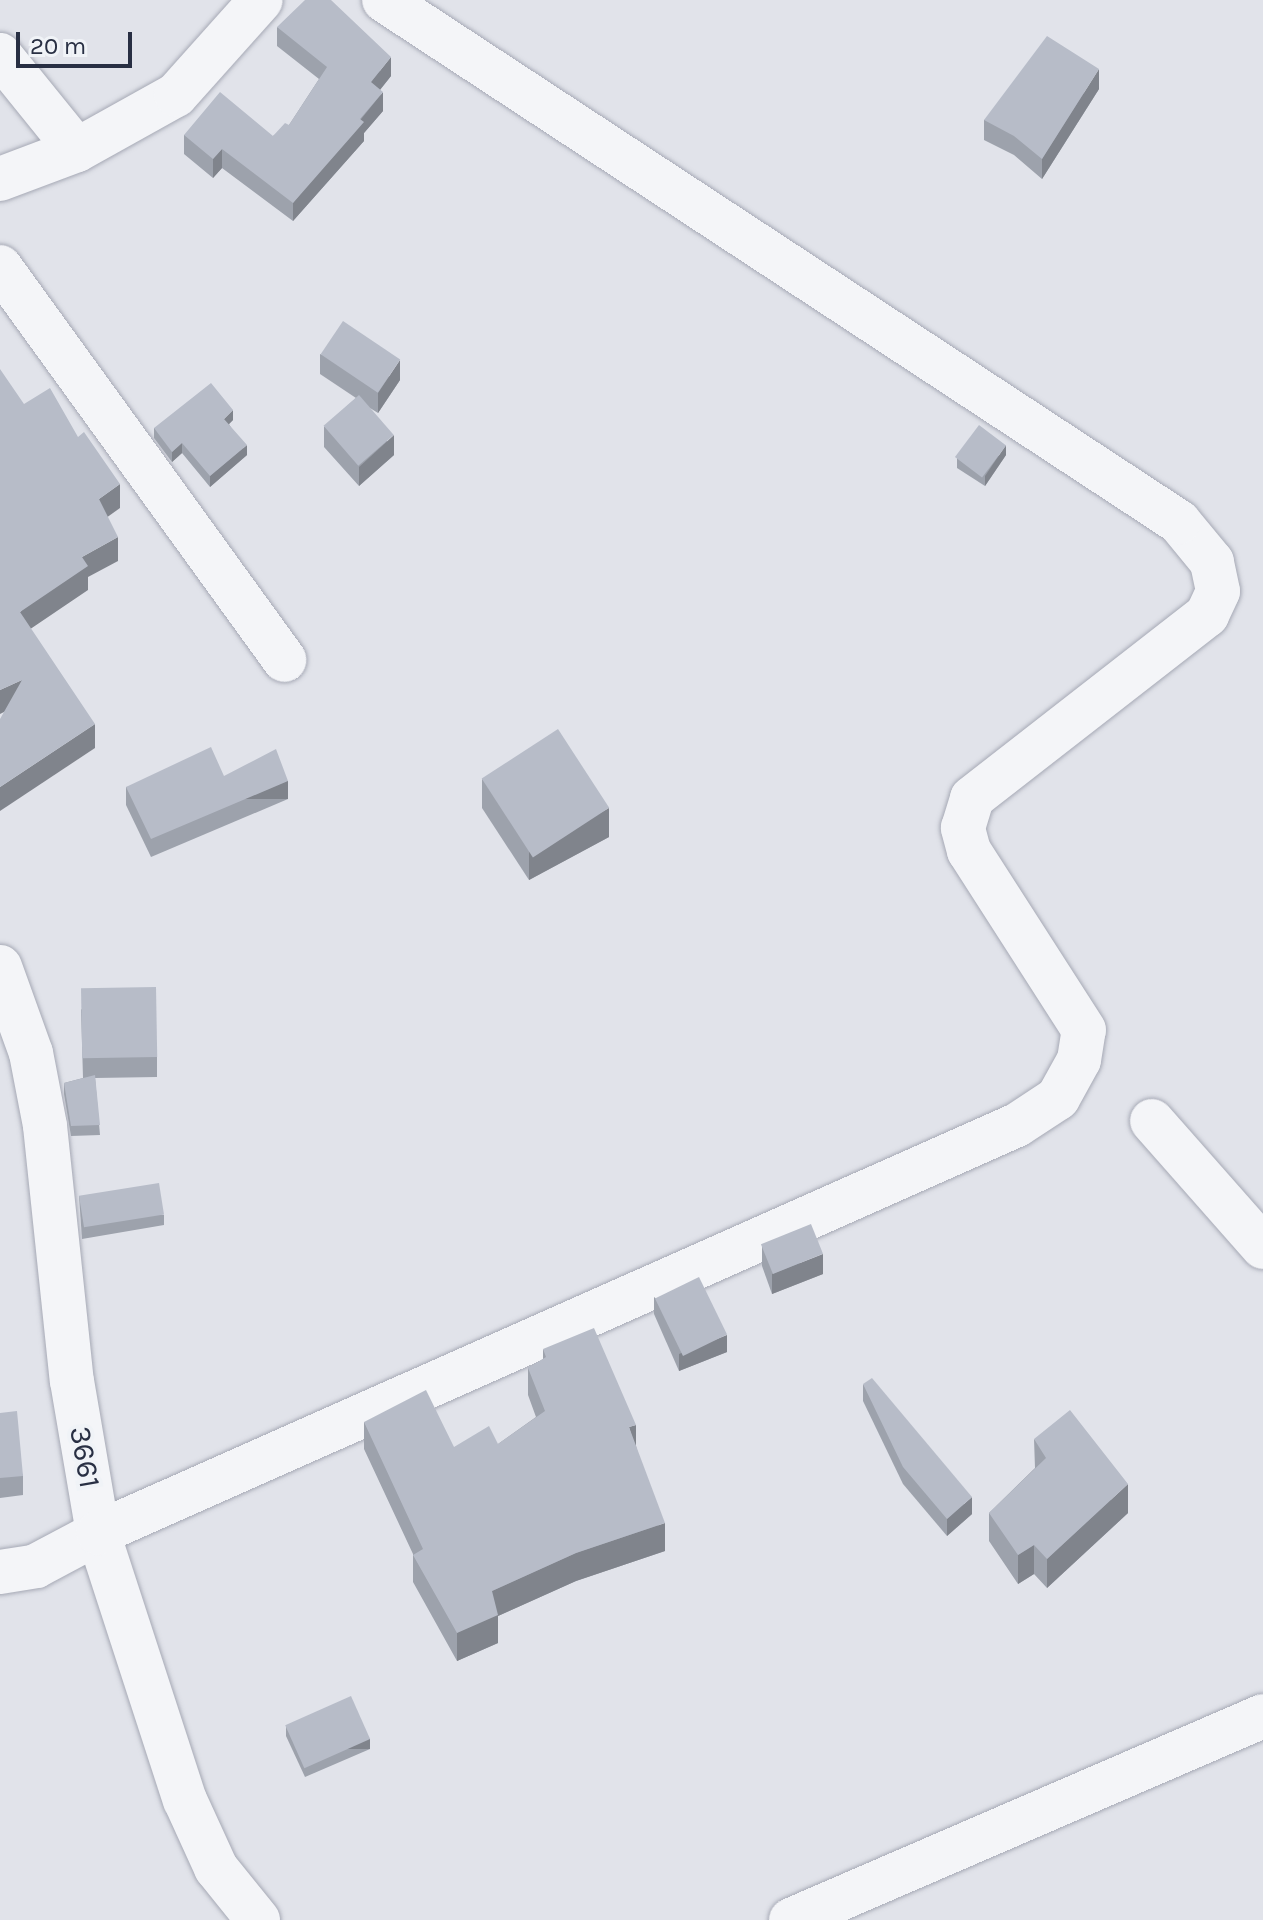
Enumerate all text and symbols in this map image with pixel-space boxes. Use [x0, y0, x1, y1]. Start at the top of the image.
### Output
scale bar [20, 16, 136, 66]
text: 20 m [30, 32, 86, 60]
street label: 3661 [62, 1423, 108, 1491]

